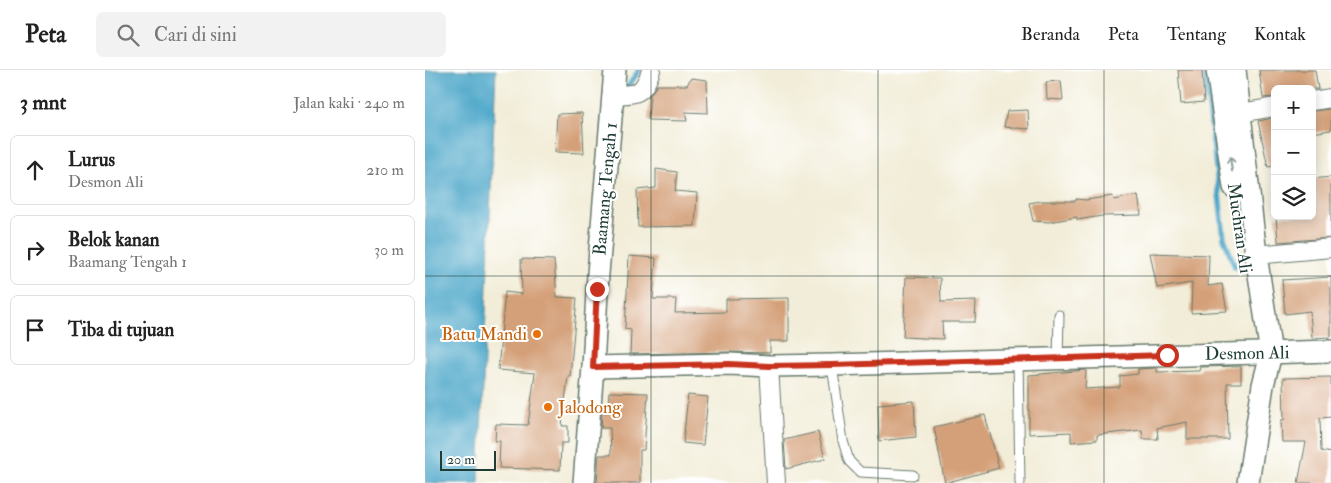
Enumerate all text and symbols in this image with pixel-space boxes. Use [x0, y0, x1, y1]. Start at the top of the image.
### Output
search box [96, 12, 446, 57]
text: Peta [25, 19, 66, 50]
icon: search [114, 21, 142, 49]
text: Cari di sini [154, 23, 237, 47]
text: Beranda [1021, 23, 1080, 46]
text: Peta [1108, 23, 1139, 46]
text: Tentang [1167, 23, 1226, 46]
text: Kontak [1254, 23, 1306, 46]
map controls [1271, 85, 1316, 220]
button: + [1271, 85, 1316, 130]
text: 3 mnt [20, 89, 66, 116]
text: Jalan kaki · 240 m [293, 93, 405, 113]
street label: Baamang Tengah 1 [588, 121, 623, 257]
button: − [1271, 130, 1316, 175]
text: Lurus [68, 148, 115, 172]
icon: ahead [21, 156, 49, 184]
one-way arrow [1226, 156, 1236, 172]
text: 210 m [366, 160, 404, 180]
text: Desmon Ali [68, 172, 143, 192]
button: layers [1271, 175, 1316, 220]
street label: Muchran Ali [1222, 181, 1257, 275]
text: Belok kanan [68, 228, 159, 252]
icon: right [21, 236, 49, 264]
text: 30 m [374, 240, 404, 260]
text: Baamang Tengah 1 [68, 252, 187, 272]
route end [586, 278, 609, 301]
icon: arrive [21, 316, 49, 344]
text: Tiba di tujuan [68, 318, 174, 342]
place label: Batu Mandi [441, 323, 527, 346]
marker: Batu Mandi [531, 328, 543, 340]
street label: Desmon Ali [1204, 341, 1290, 366]
route start [1156, 344, 1179, 367]
place label: Jalodong [557, 396, 622, 419]
marker: Jalodong [542, 401, 554, 413]
scale bar [440, 448, 496, 471]
text: 20 m [447, 451, 475, 468]

